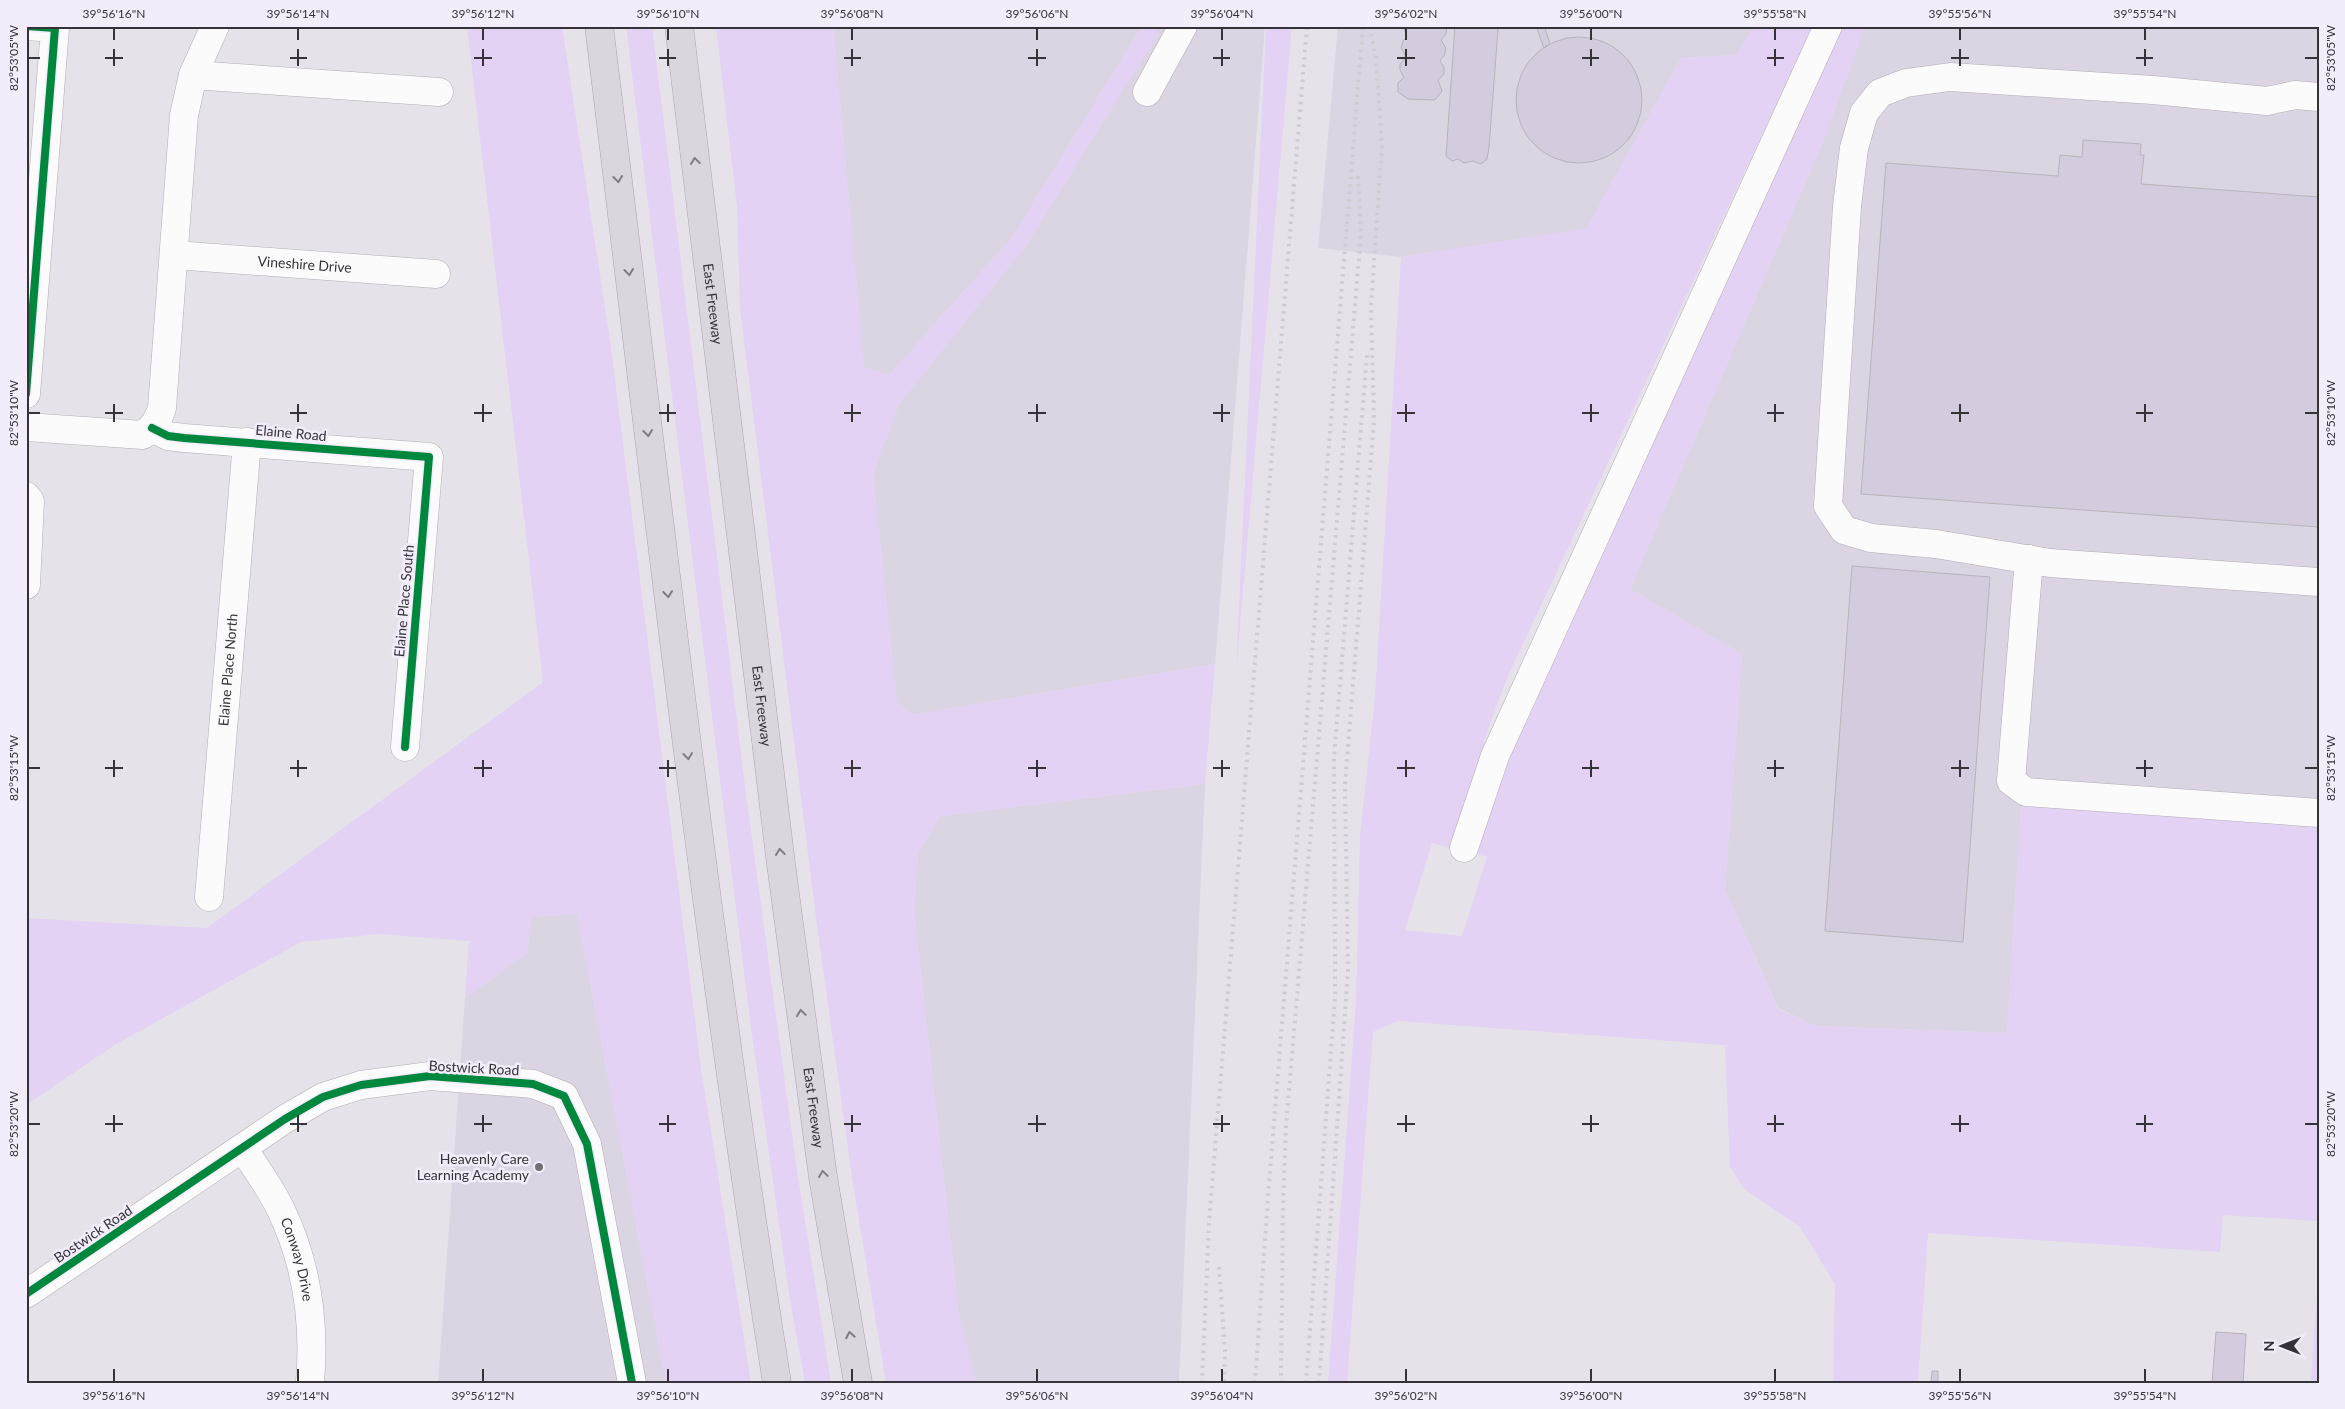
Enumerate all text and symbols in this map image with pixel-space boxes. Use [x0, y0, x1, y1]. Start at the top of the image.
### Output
text: 39°56'16"N [83, 6, 145, 21]
text: 39°56'14"N [267, 6, 329, 21]
text: 39°56'12"N [452, 6, 514, 21]
text: 39°56'10"N [637, 6, 699, 21]
text: 39°56'08"N [821, 6, 883, 21]
text: 39°56'06"N [1006, 6, 1068, 21]
text: 39°56'04"N [1191, 6, 1253, 21]
text: 39°56'02"N [1375, 6, 1437, 21]
text: 39°56'00"N [1560, 6, 1622, 21]
text: 39°55'58"N [1744, 6, 1806, 21]
text: 39°55'56"N [1929, 6, 1991, 21]
text: 39°55'54"N [2114, 6, 2176, 21]
text: 82°53'05"W [6, 24, 21, 91]
text: 82°53'05"W [2323, 24, 2338, 91]
one-way arrow [690, 157, 701, 165]
one-way arrow [612, 175, 623, 183]
street label: Vineshire Drive [257, 252, 352, 276]
street label: East Freeway [700, 262, 727, 346]
one-way arrow [623, 268, 634, 276]
text: 82°53'10"W [6, 379, 21, 446]
text: 82°53'10"W [2323, 379, 2338, 446]
street label: Elaine Road [255, 421, 327, 444]
one-way arrow [642, 429, 653, 437]
street label: Elaine Place South [390, 544, 417, 658]
one-way arrow [662, 591, 673, 599]
street label: Elaine Place North [214, 613, 241, 727]
street label: East Freeway [749, 664, 776, 748]
text: 82°53'15"W [6, 734, 21, 801]
text: 82°53'15"W [2323, 734, 2338, 801]
one-way arrow [682, 752, 693, 760]
one-way arrow [775, 848, 786, 856]
one-way arrow [797, 1009, 807, 1018]
street label: Bostwick Road [428, 1057, 520, 1078]
street label: East Freeway [800, 1066, 828, 1150]
text: 82°53'20"W [6, 1090, 21, 1157]
text: 82°53'20"W [2323, 1090, 2338, 1157]
place label: Heavenly Care Learning Academy [417, 1150, 530, 1183]
marker: Heavenly Care Learning Academy [533, 1161, 545, 1173]
one-way arrow [818, 1170, 829, 1178]
street label: Bostwick Road [50, 1201, 135, 1266]
street label: Conway Drive [277, 1215, 317, 1302]
north arrow [2258, 1322, 2308, 1372]
one-way arrow [845, 1330, 855, 1339]
text: N [2260, 1341, 2277, 1351]
text: 39°56'16"N [83, 1388, 145, 1403]
text: 39°56'14"N [267, 1388, 329, 1403]
text: 39°56'12"N [452, 1388, 514, 1403]
text: 39°56'10"N [637, 1388, 699, 1403]
text: 39°56'08"N [821, 1388, 883, 1403]
text: 39°56'06"N [1006, 1388, 1068, 1403]
text: 39°56'04"N [1191, 1388, 1253, 1403]
text: 39°56'02"N [1375, 1388, 1437, 1403]
text: 39°56'00"N [1560, 1388, 1622, 1403]
text: 39°55'58"N [1744, 1388, 1806, 1403]
text: 39°55'56"N [1929, 1388, 1991, 1403]
text: 39°55'54"N [2114, 1388, 2176, 1403]

